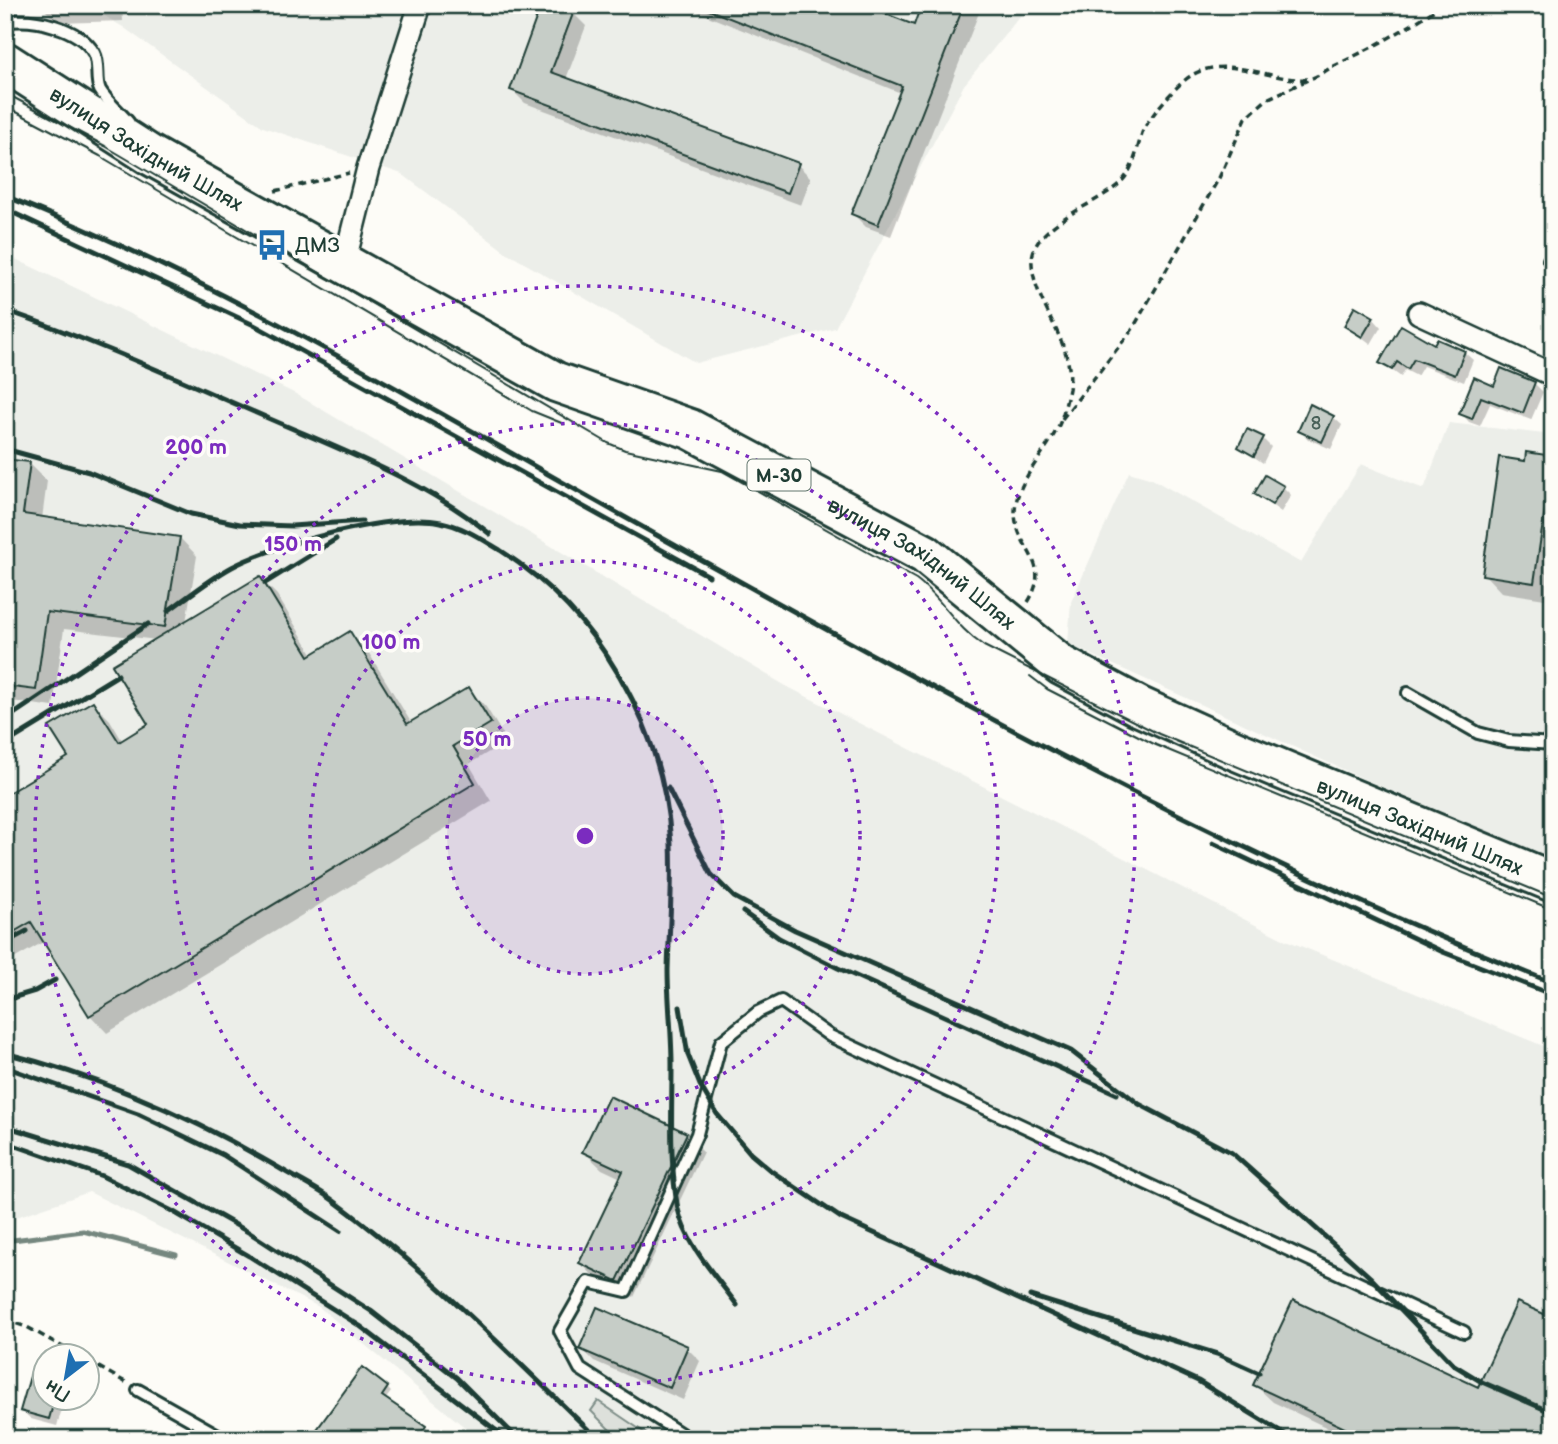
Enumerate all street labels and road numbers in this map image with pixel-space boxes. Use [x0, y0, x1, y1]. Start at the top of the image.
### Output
street label: вулиця Західний Шлях [45, 82, 247, 217]
road number: М-30 [748, 460, 810, 490]
street label: вулиця Західний Шлях [823, 493, 1020, 636]
street label: вулиця Західний Шлях [1313, 773, 1527, 881]

